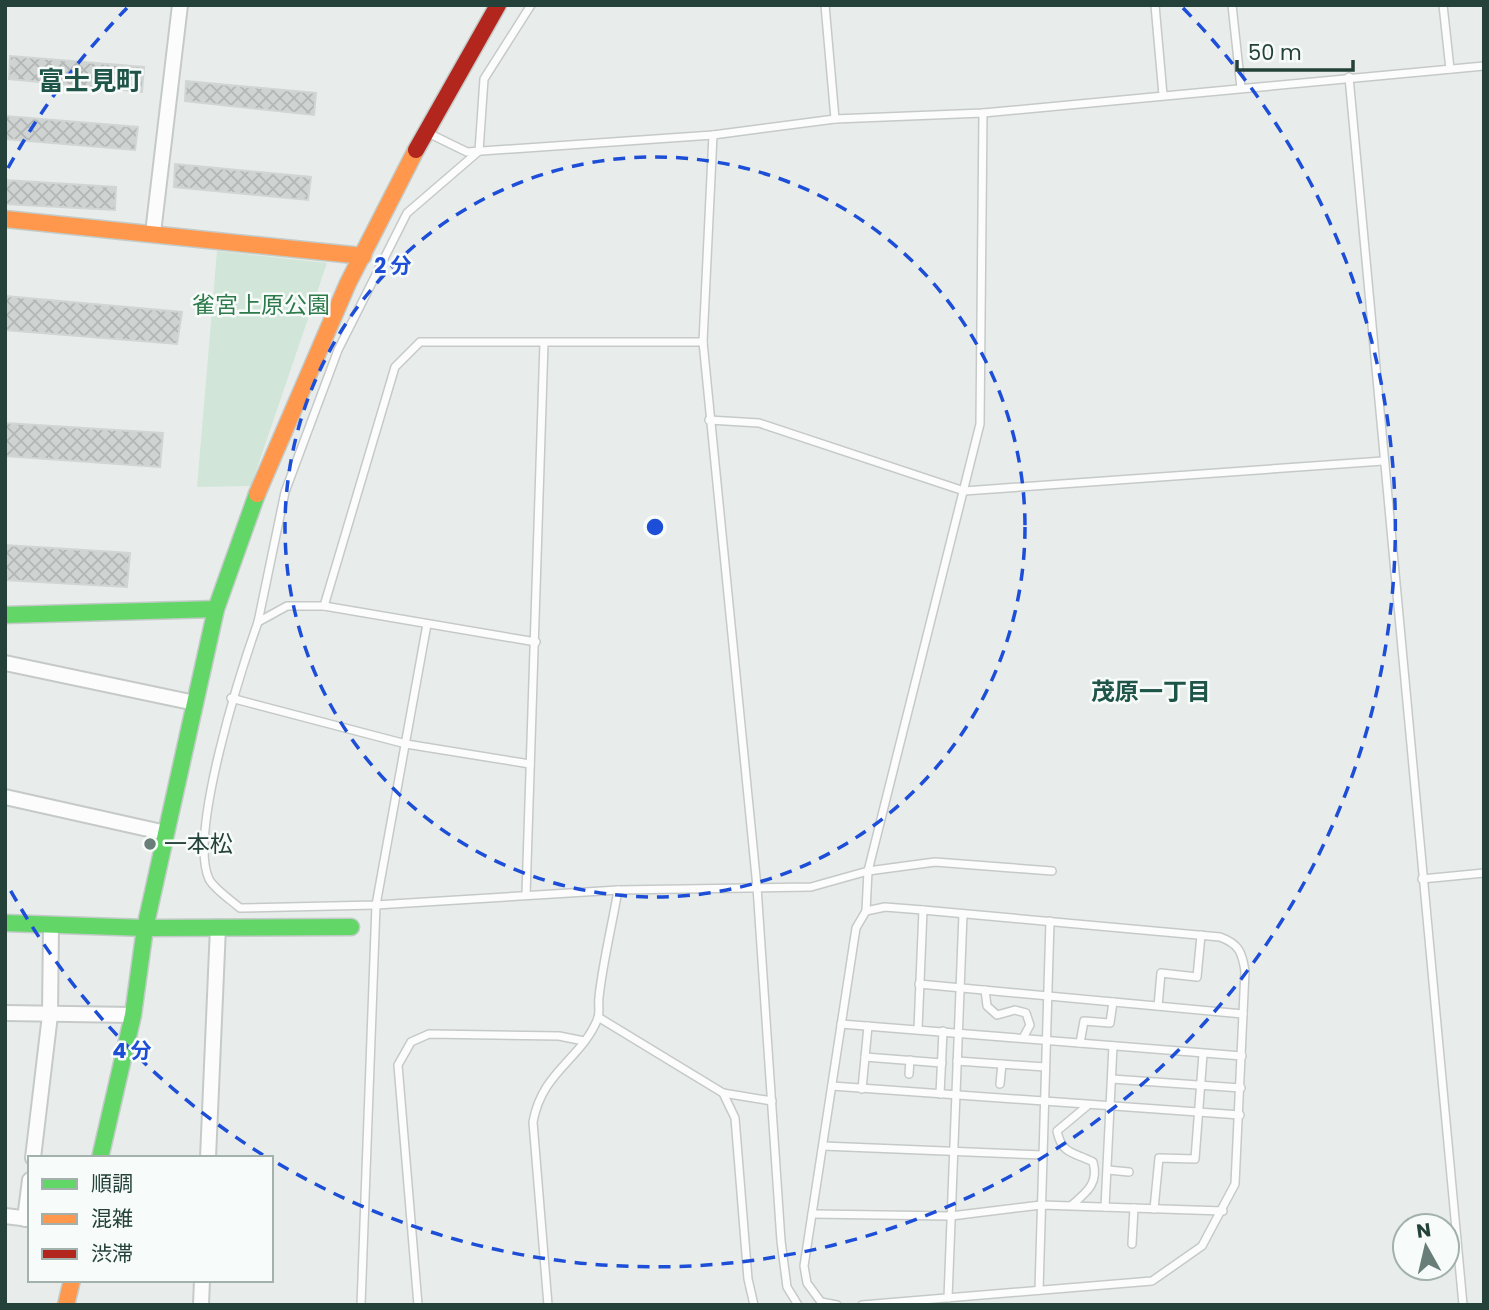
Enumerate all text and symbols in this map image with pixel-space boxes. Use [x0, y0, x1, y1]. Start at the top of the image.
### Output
scale bar [1237, 28, 1352, 72]
text: 50 m [1248, 38, 1302, 67]
district label: 富士見町 [38, 63, 142, 99]
text: 2 分 [374, 251, 412, 280]
park label: 雀宮上原公園 [192, 289, 330, 321]
centre of rings [643, 515, 667, 539]
district label: 茂原一丁目 [1091, 675, 1211, 708]
place label: 一本松 [164, 828, 233, 860]
marker: 一本松 [142, 836, 158, 852]
text: 4 分 [112, 1036, 152, 1065]
legend [28, 1156, 273, 1282]
text: 順調 [91, 1169, 133, 1198]
text: 混雑 [91, 1204, 133, 1233]
north arrow [1391, 1212, 1461, 1282]
text: N [1415, 1216, 1433, 1245]
text: 渋滞 [91, 1239, 133, 1268]

